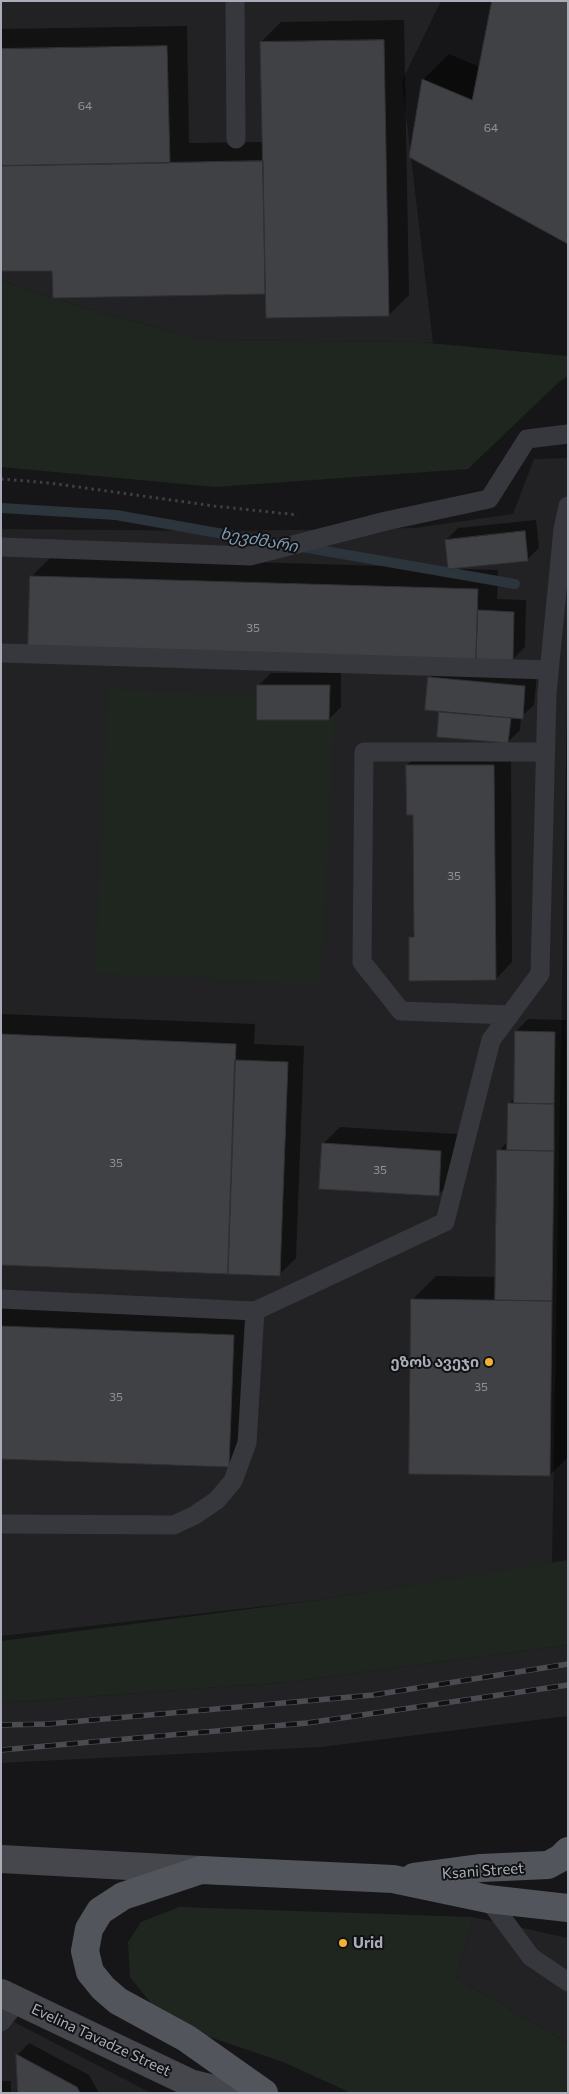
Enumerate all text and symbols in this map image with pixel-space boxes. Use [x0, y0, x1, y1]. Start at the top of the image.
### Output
house number: 64 [78, 99, 92, 113]
house number: 64 [484, 121, 498, 135]
water label: ხევძმარი [219, 524, 299, 556]
house number: 35 [246, 621, 260, 635]
house number: 35 [447, 869, 461, 883]
house number: 35 [109, 1156, 123, 1170]
house number: 35 [373, 1163, 387, 1177]
place label: ეზოს ავეჯი [391, 1353, 479, 1371]
marker: ეზოს ავეჯი [483, 1356, 495, 1368]
house number: 35 [474, 1380, 488, 1394]
house number: 35 [109, 1390, 123, 1404]
street label: Ksani Street [441, 1859, 525, 1883]
place label: Urid [353, 1934, 383, 1952]
marker: Urid [337, 1937, 349, 1949]
street label: Evelina Tavadze Street [28, 2000, 174, 2080]

